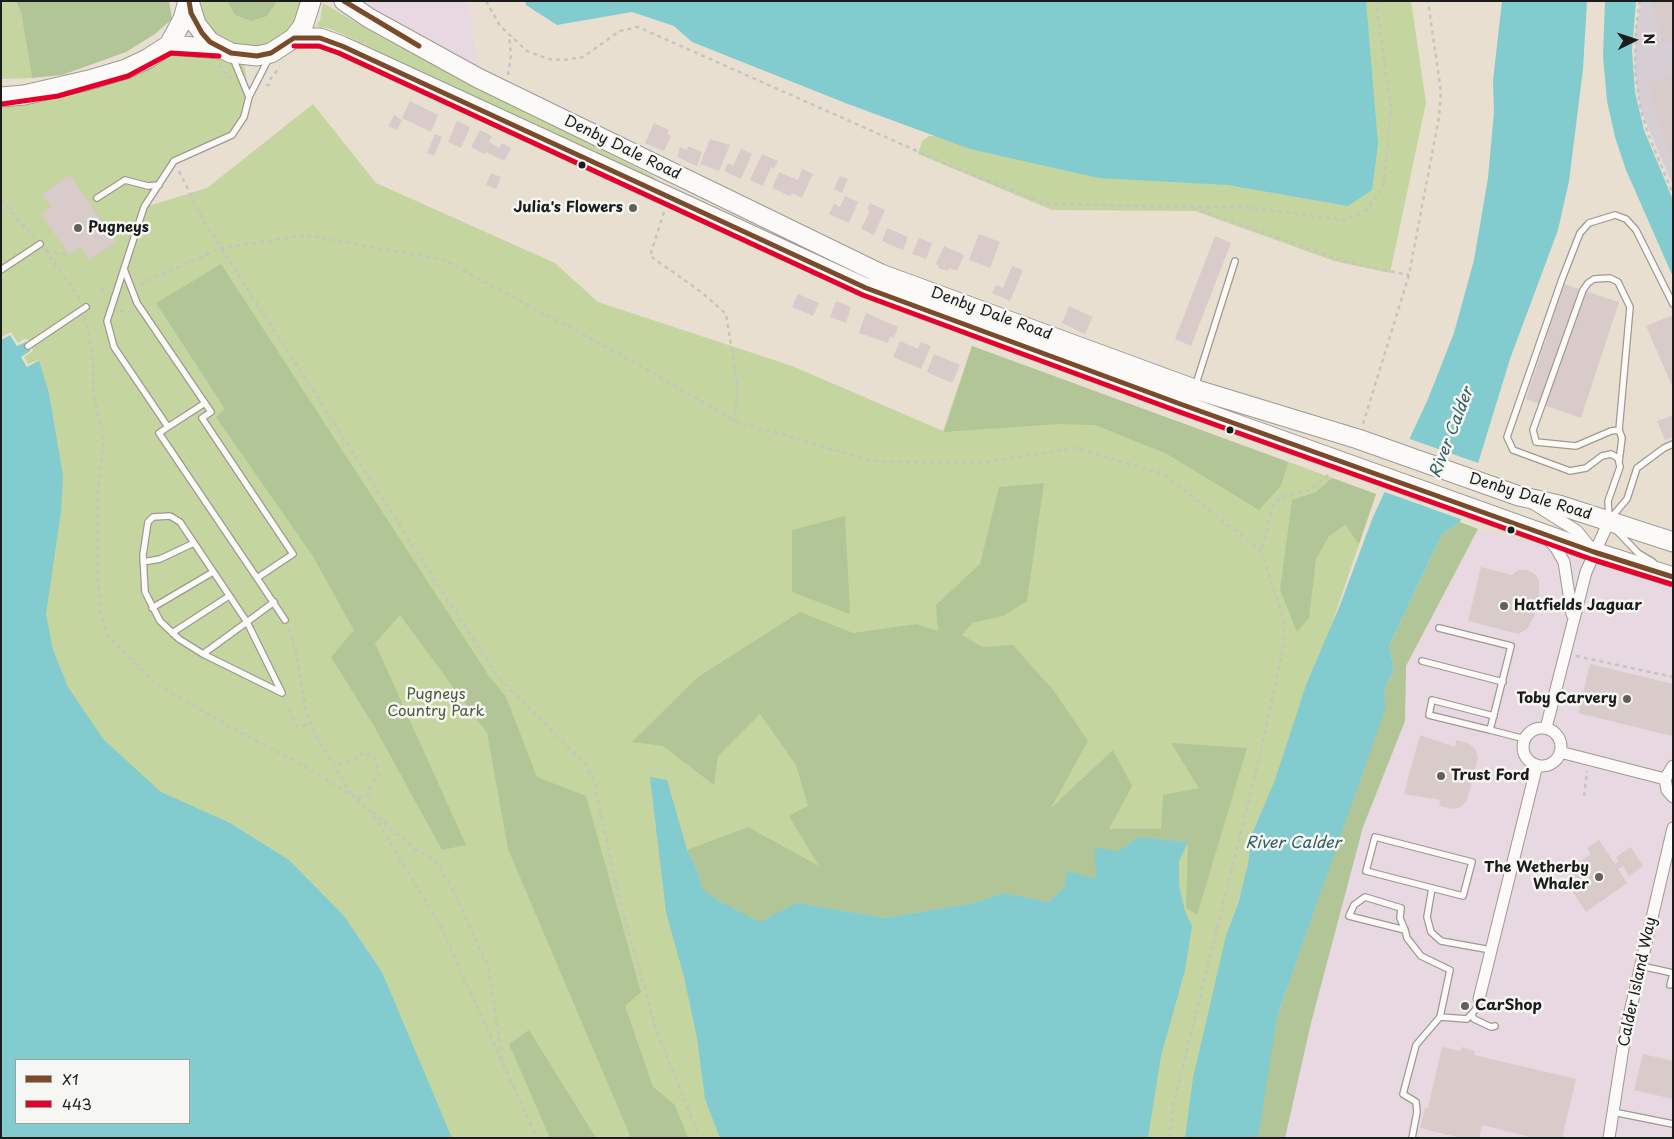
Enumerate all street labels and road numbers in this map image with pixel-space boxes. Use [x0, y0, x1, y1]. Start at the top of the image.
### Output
street label: Denby Dale Road [561, 112, 683, 184]
street label: Denby Dale Road [928, 284, 1054, 344]
street label: Denby Dale Road [1466, 470, 1594, 524]
street label: Calder Island Way [1615, 915, 1661, 1049]

